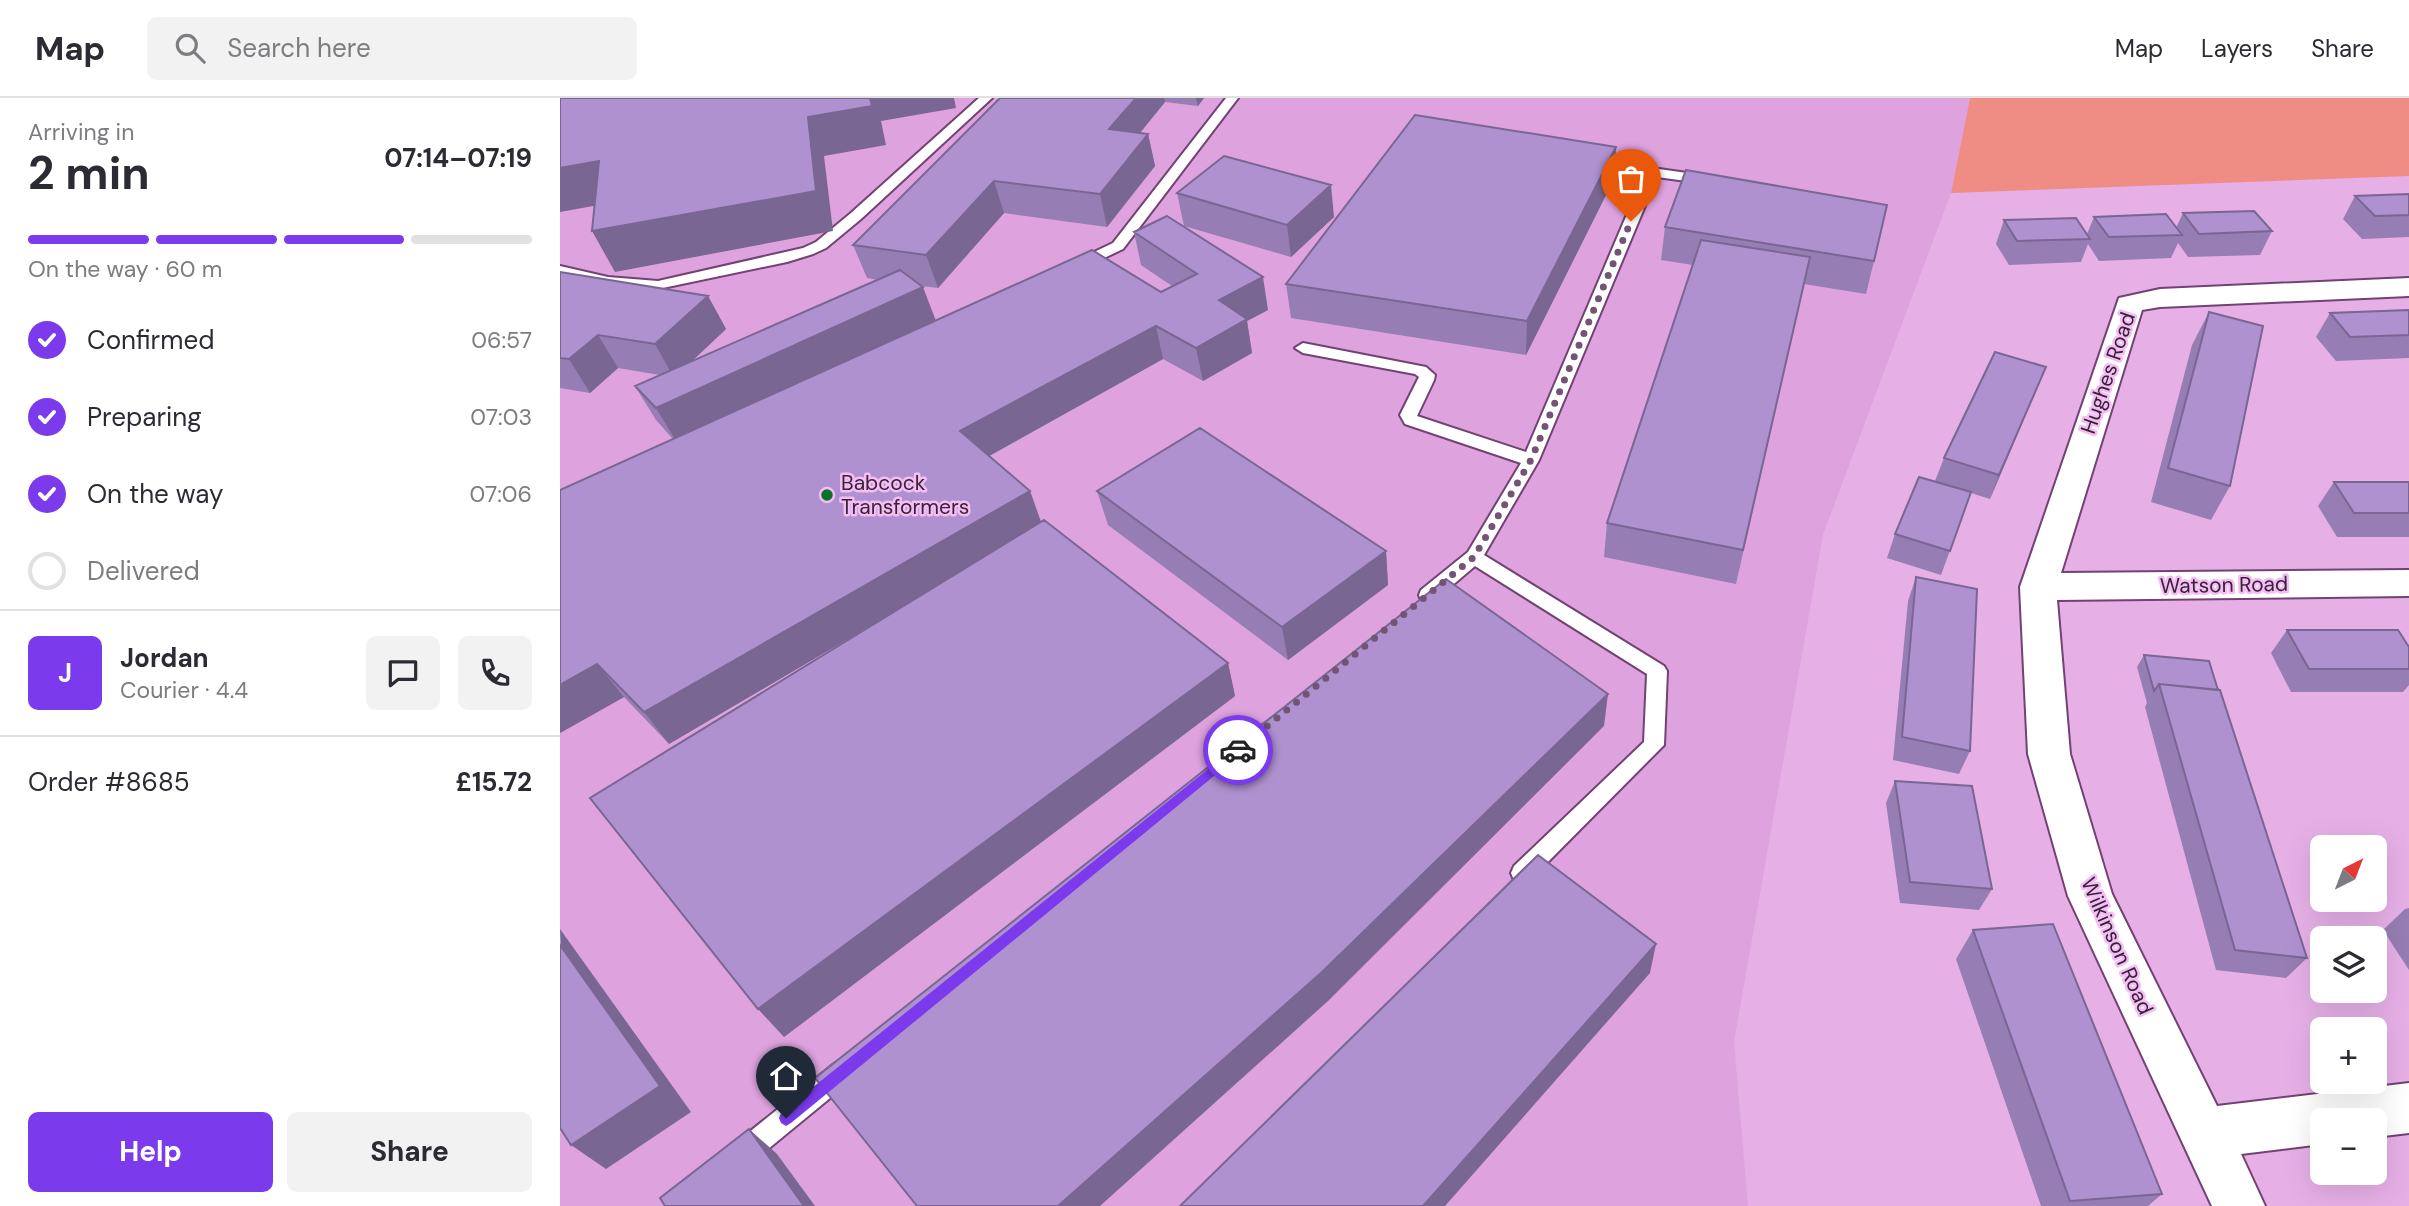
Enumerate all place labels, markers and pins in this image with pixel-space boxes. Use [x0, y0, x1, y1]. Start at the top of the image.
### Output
pin [1601, 149, 1661, 221]
place label: Babcock Transformers [841, 469, 969, 521]
marker: Babcock Transformers [819, 487, 835, 503]
pin [756, 1046, 816, 1118]

